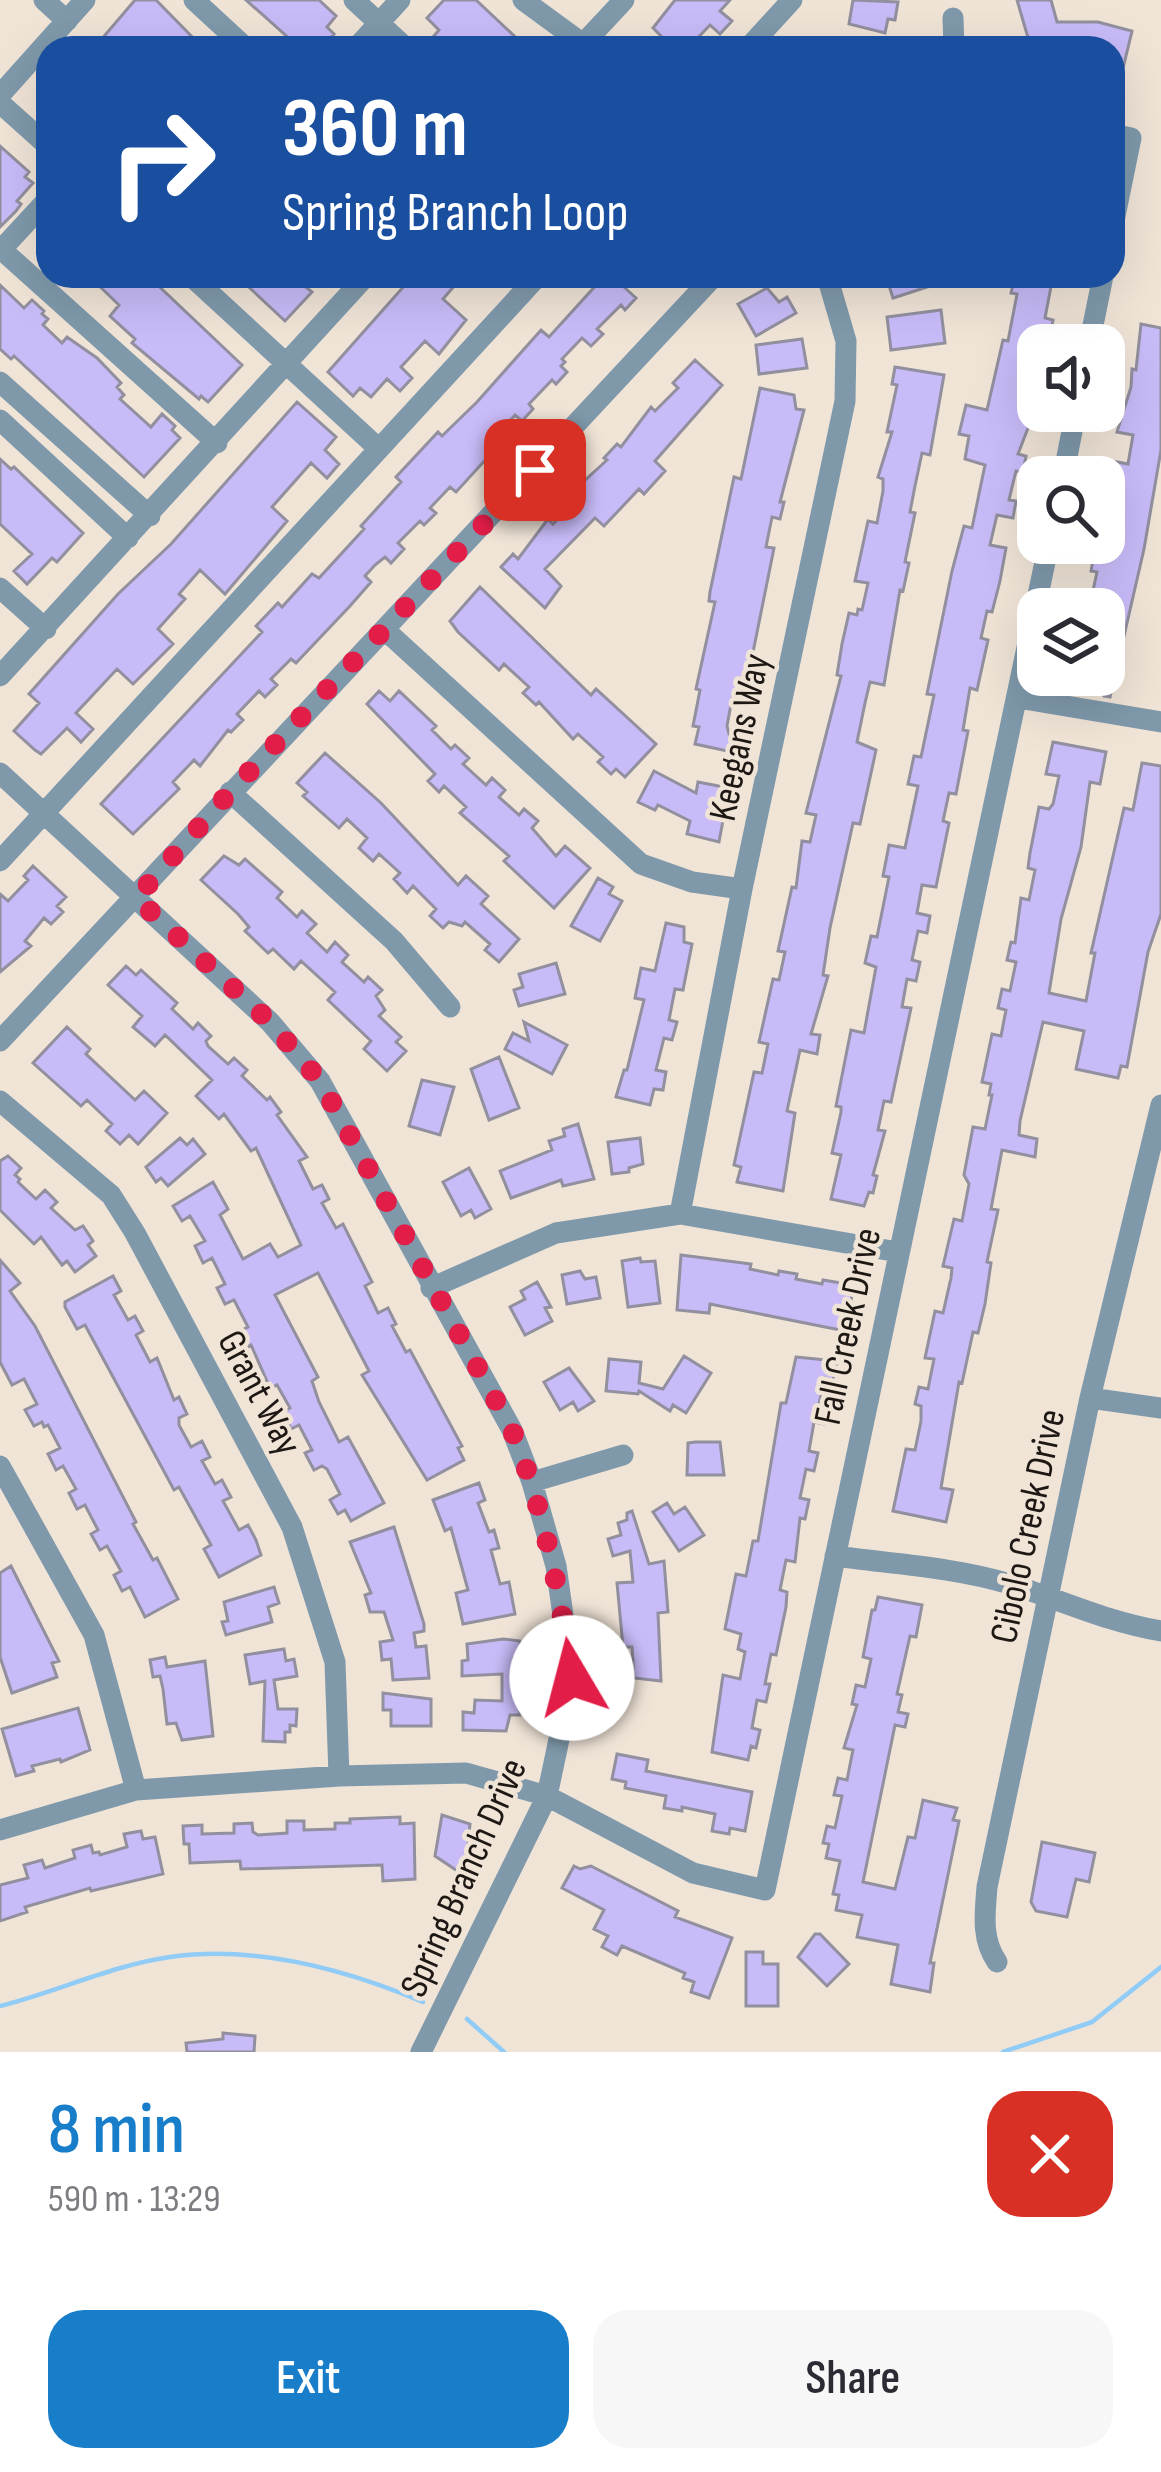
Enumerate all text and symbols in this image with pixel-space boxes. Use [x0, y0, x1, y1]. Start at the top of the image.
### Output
text: 360 m [282, 79, 468, 180]
icon: right [84, 84, 240, 240]
text: Spring Branch Loop [282, 181, 629, 246]
map controls [1017, 324, 1125, 696]
button: sound [1017, 324, 1125, 432]
pin [484, 419, 586, 521]
icon: arrive [502, 437, 568, 503]
button: search [1017, 456, 1125, 564]
button: layers [1017, 588, 1125, 696]
street label: Keegans Way [700, 650, 781, 825]
street label: Fall Creek Drive [805, 1224, 892, 1429]
street label: Grant Way [207, 1323, 311, 1464]
street label: Cibolo Creek Drive [981, 1405, 1076, 1648]
position arrow [509, 1615, 635, 1741]
street label: Spring Branch Drive [391, 1752, 538, 2004]
text: 8 min [48, 2087, 185, 2174]
button: close [987, 2091, 1113, 2217]
text: 590 m · 13:29 [48, 2176, 220, 2223]
button: Exit [48, 2310, 569, 2448]
button: Share [593, 2310, 1113, 2448]

